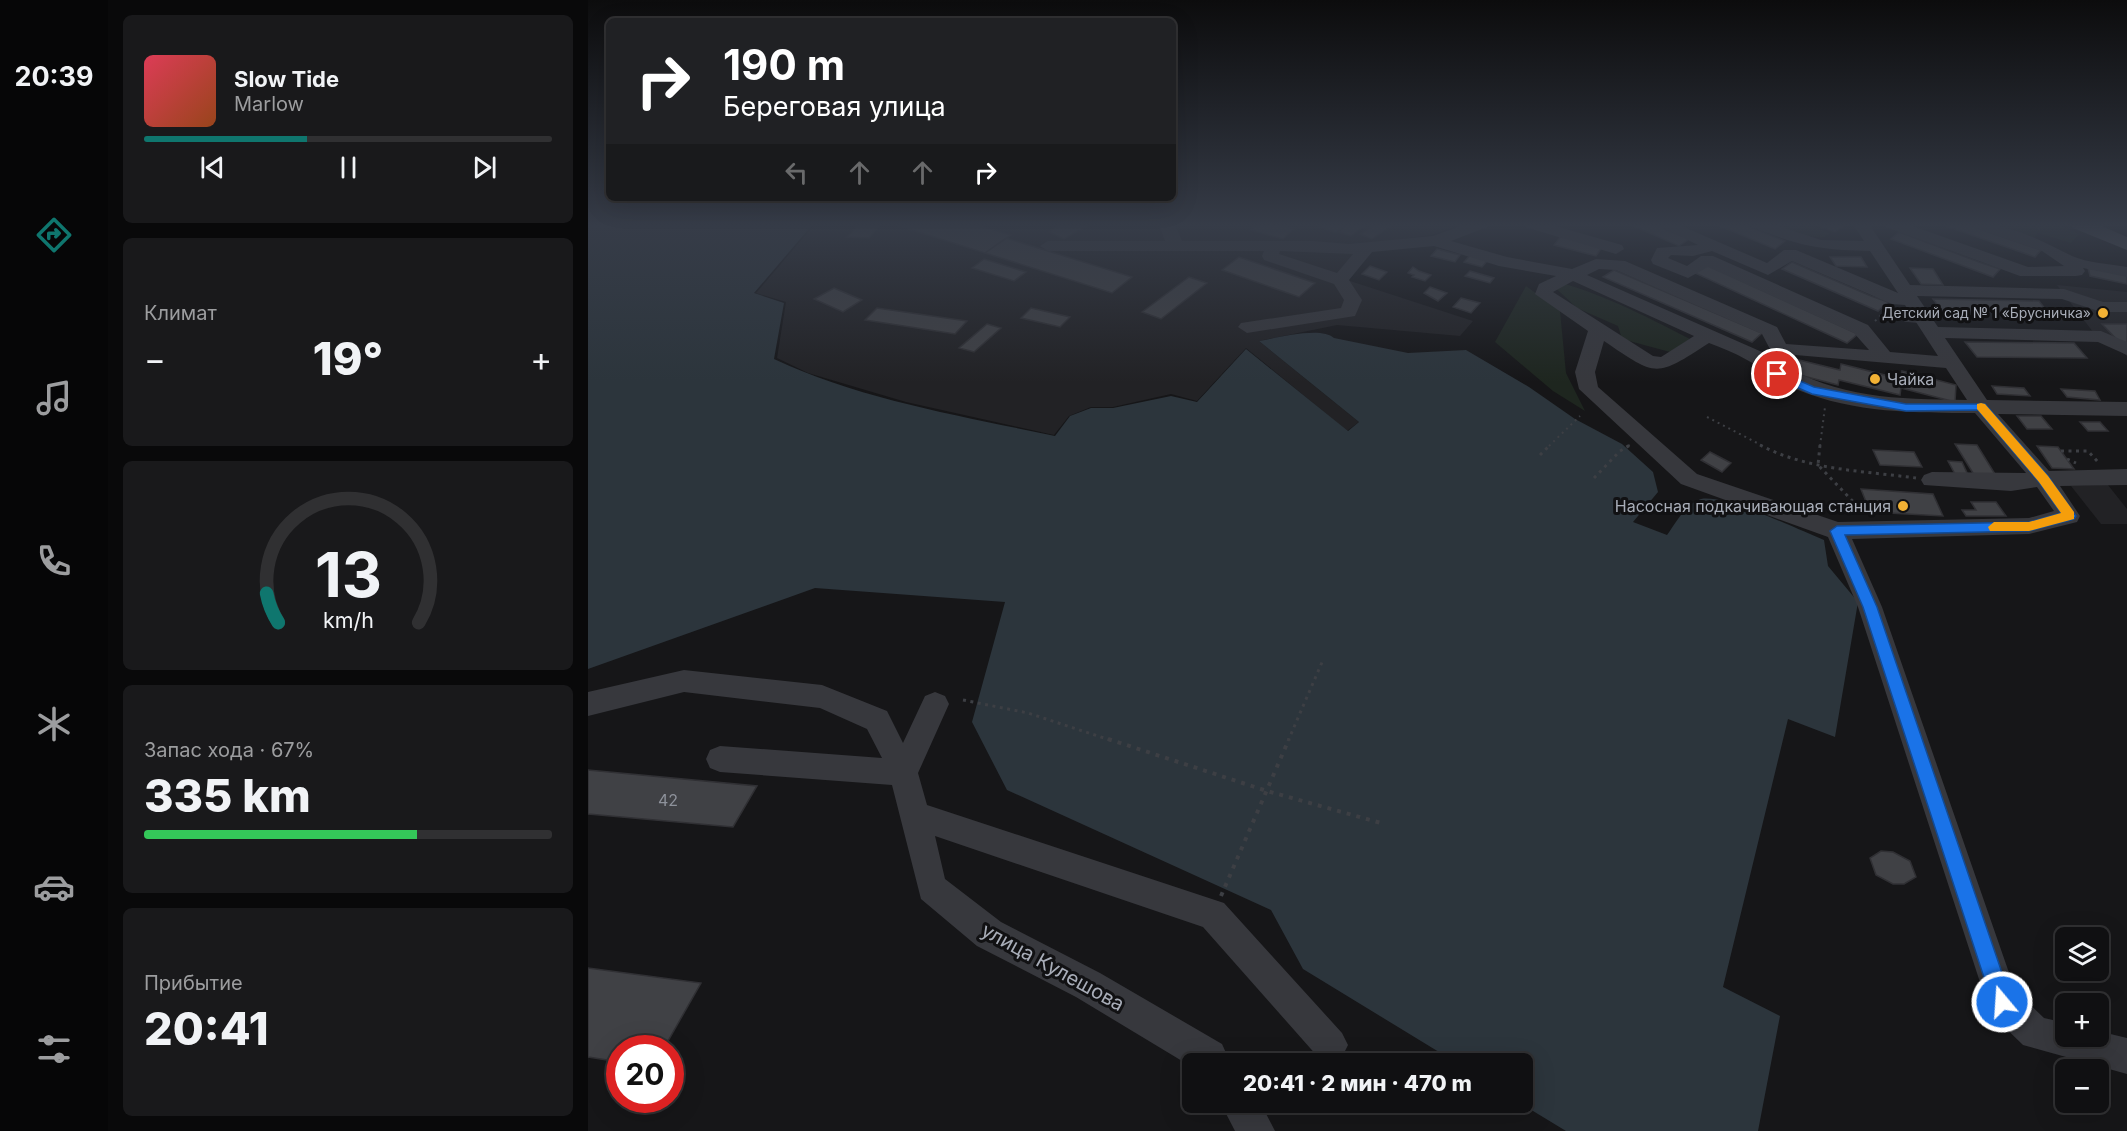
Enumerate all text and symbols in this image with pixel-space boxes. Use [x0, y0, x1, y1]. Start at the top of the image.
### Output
text: 190 m [723, 39, 845, 90]
icon: right [624, 42, 702, 120]
text: 20:39 [14, 60, 94, 93]
text: Slow Tide [234, 66, 339, 92]
text: Береговая улица [723, 90, 946, 123]
text: Marlow [234, 92, 304, 116]
icon: previous [196, 151, 229, 184]
icon: pause [332, 151, 365, 184]
icon: next [468, 151, 501, 184]
icon: left [780, 156, 813, 189]
icon: ahead [843, 156, 876, 189]
icon: ahead [906, 156, 939, 189]
icon: right [969, 156, 1002, 189]
icon: directions [33, 214, 75, 256]
text: Климат [144, 301, 217, 325]
place label: Детский сад № 1 «Брусничка» [1882, 304, 2091, 321]
marker: Детский сад № 1 «Брусничка» [2096, 306, 2110, 320]
text: 19° [313, 331, 383, 386]
text: − [144, 339, 166, 379]
text: + [530, 339, 552, 379]
pin [1751, 348, 1802, 399]
icon: arrive [1760, 357, 1793, 390]
place label: Чайка [1887, 369, 1934, 389]
marker: Чайка [1868, 372, 1882, 386]
icon: music [33, 377, 75, 419]
place label: Насосная подкачивающая станция [1615, 496, 1891, 516]
marker: Насосная подкачивающая станция [1896, 499, 1910, 513]
text: 13 [314, 537, 382, 612]
icon: phone [33, 540, 75, 582]
text: km/h [323, 607, 373, 633]
icon: climate [33, 703, 75, 745]
text: Запас хода · 67% [144, 738, 314, 762]
text: 335 km [144, 768, 311, 823]
house number: 42 [658, 790, 678, 810]
icon: car [33, 866, 75, 908]
street label: улица Кулешова [977, 918, 1129, 1016]
map controls [2055, 927, 2109, 1113]
button: layers [2055, 927, 2109, 981]
position arrow [1970, 970, 2034, 1034]
text: Прибытие [144, 971, 243, 995]
button: + [2055, 993, 2109, 1047]
text: 20:41 [144, 1001, 269, 1056]
icon: filters [33, 1028, 75, 1070]
speed limit sign: 20 [606, 1035, 684, 1113]
button: − [2055, 1059, 2109, 1113]
text: 20:41 · 2 мин · 470 m [1243, 1070, 1472, 1096]

